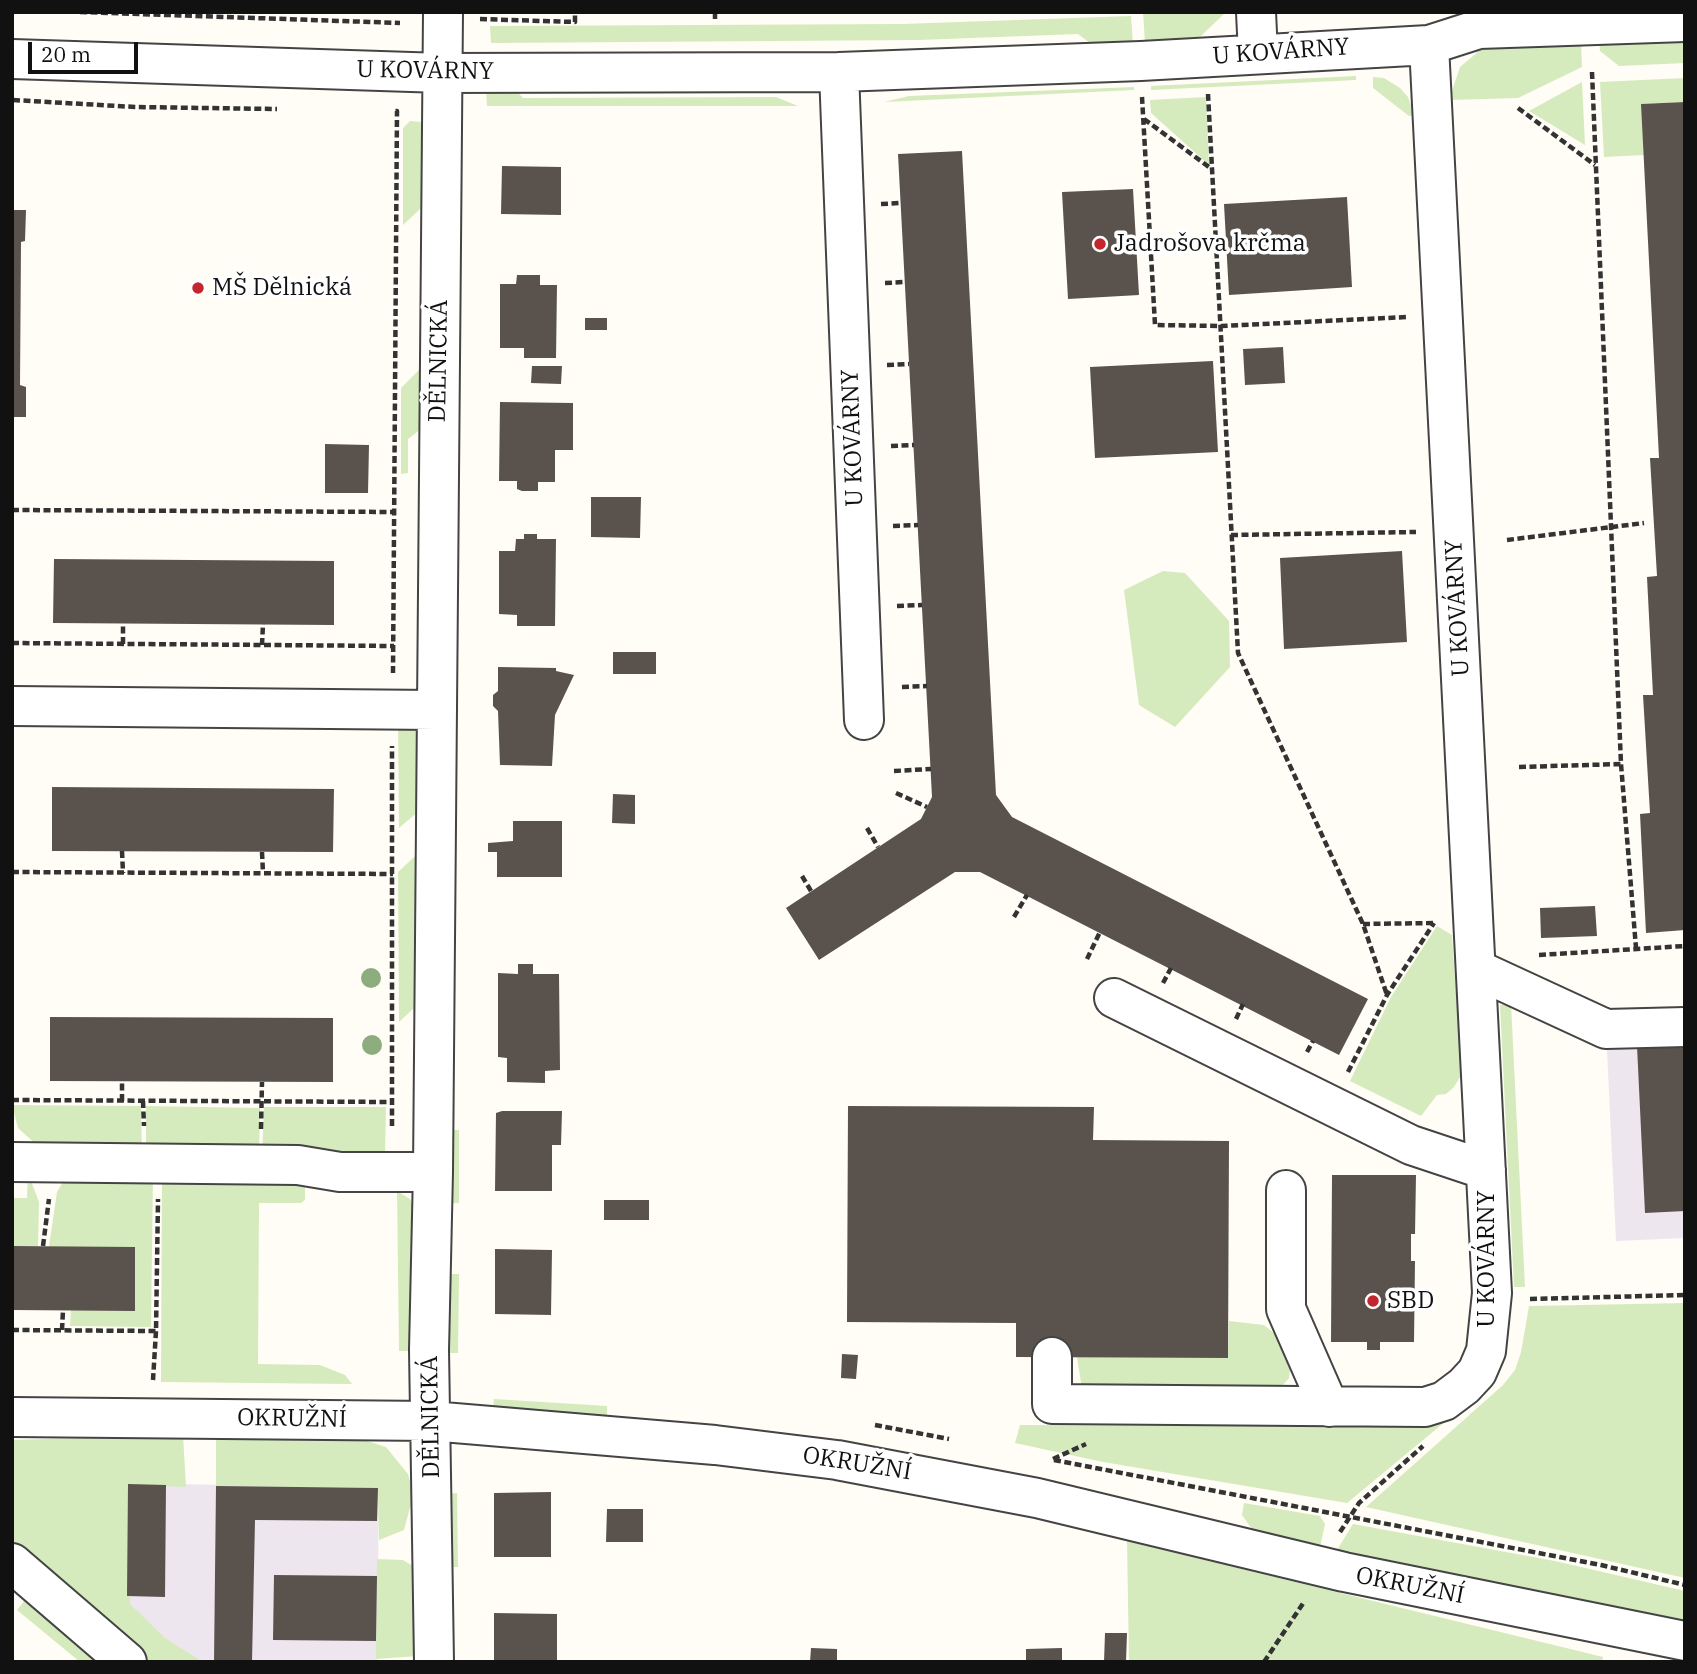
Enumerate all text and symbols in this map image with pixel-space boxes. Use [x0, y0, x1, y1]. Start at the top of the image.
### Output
scale bar [32, 28, 142, 72]
street label: U KOVÁRNY [1211, 33, 1351, 71]
text: 20 m [41, 40, 91, 68]
street label: U KOVÁRNY [356, 55, 494, 87]
place label: Jadrošova krčma [1114, 230, 1306, 258]
marker: Jadrošova krčma [1092, 236, 1108, 252]
place label: MŠ Dělnická [212, 274, 352, 302]
marker: MŠ Dělnická [190, 280, 206, 296]
street label: DĚLNICKÁ [424, 299, 454, 423]
street label: U KOVÁRNY [836, 369, 870, 507]
street label: U KOVÁRNY [1440, 539, 1476, 677]
street label: U KOVÁRNY [1473, 1190, 1501, 1328]
place label: SBD [1387, 1287, 1434, 1315]
marker: SBD [1365, 1293, 1381, 1309]
street label: DĚLNICKÁ [416, 1355, 446, 1479]
street label: OKRUŽNÍ [237, 1404, 347, 1434]
street label: OKRUŽNÍ [800, 1441, 914, 1487]
street label: OKRUŽNÍ [1353, 1561, 1467, 1611]

